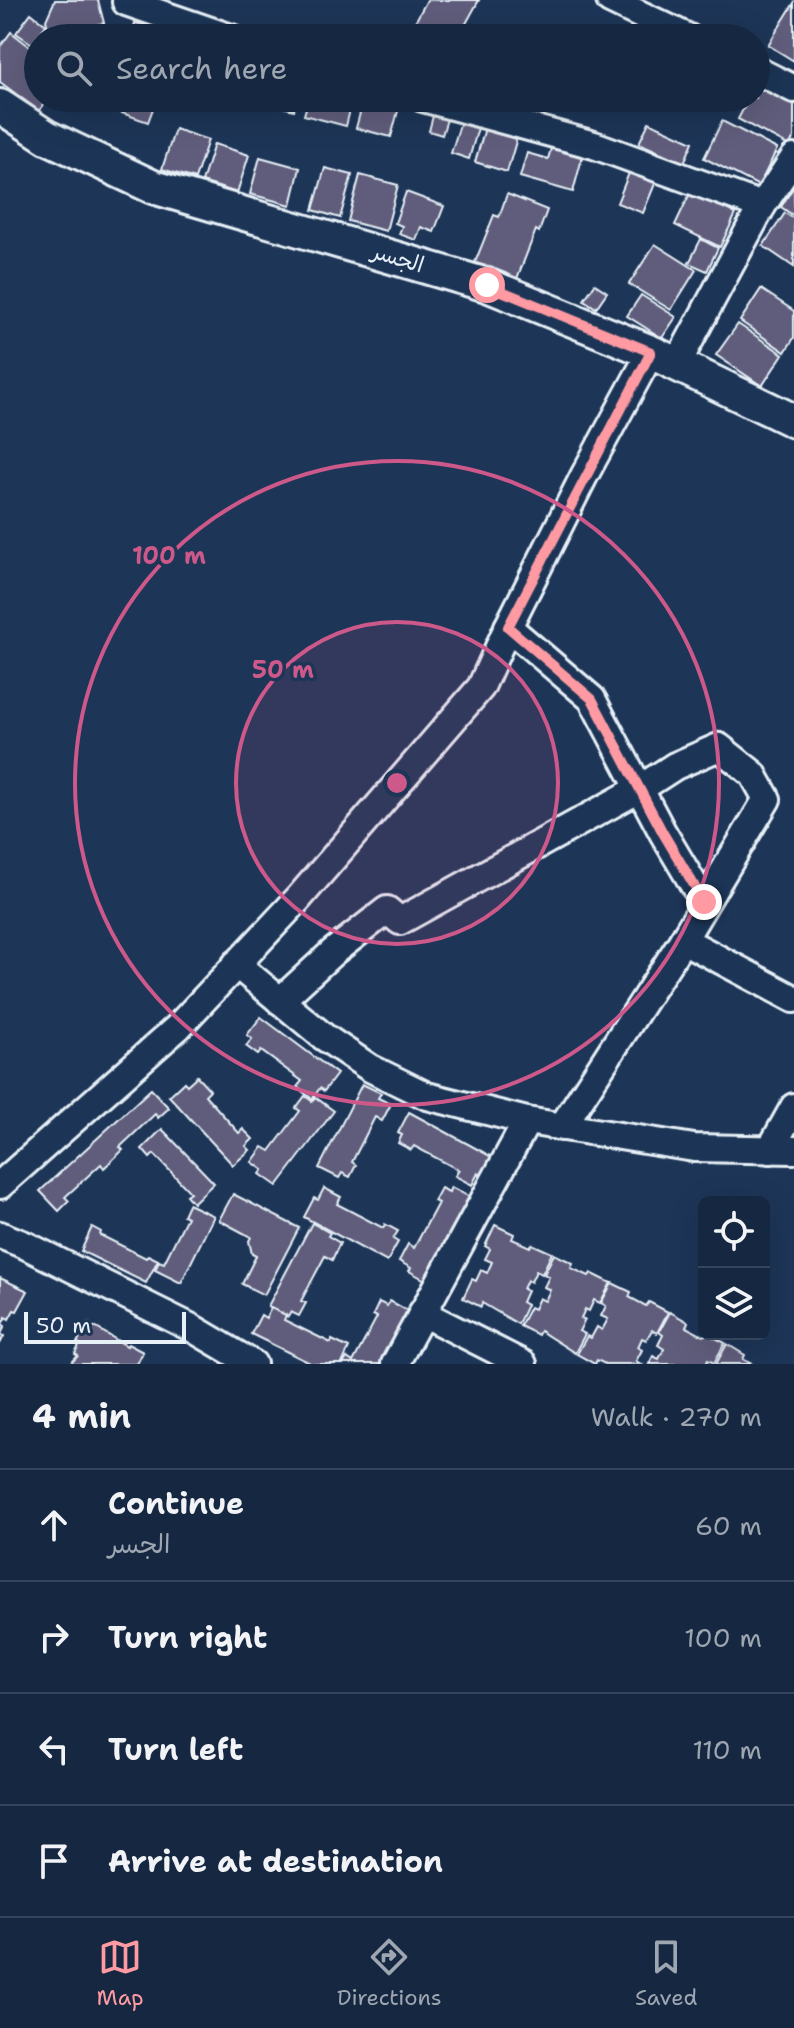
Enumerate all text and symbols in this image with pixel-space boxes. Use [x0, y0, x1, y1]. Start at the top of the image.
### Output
search box [24, 24, 770, 112]
icon: search [52, 46, 96, 90]
text: Search here [116, 48, 287, 89]
street label: الجسر [367, 236, 428, 280]
route start [469, 267, 505, 303]
text: 100 m [132, 540, 206, 572]
text: 50 m [252, 654, 314, 686]
centre of rings [383, 769, 411, 797]
route end [686, 884, 722, 920]
map controls [698, 1196, 770, 1340]
button: locate [698, 1196, 770, 1268]
button: layers [698, 1268, 770, 1340]
scale bar [24, 1308, 186, 1344]
text: 50 m [36, 1311, 91, 1340]
text: 4 min [32, 1393, 131, 1439]
text: Walk · 270 m [591, 1399, 762, 1434]
text: Continue [108, 1483, 244, 1524]
icon: ahead [32, 1503, 76, 1547]
text: 60 m [695, 1508, 762, 1543]
text: الجسر [108, 1526, 170, 1561]
icon: right [32, 1615, 76, 1659]
text: Turn right [108, 1617, 267, 1658]
text: 100 m [684, 1620, 762, 1655]
icon: left [32, 1727, 76, 1771]
text: Turn left [108, 1729, 243, 1770]
text: 110 m [692, 1732, 762, 1767]
icon: arrive [32, 1839, 76, 1883]
text: Arrive at destination [108, 1841, 443, 1882]
tab: Map [97, 1935, 144, 2012]
tab: Directions [337, 1935, 442, 2012]
tab: Saved [635, 1935, 697, 2012]

